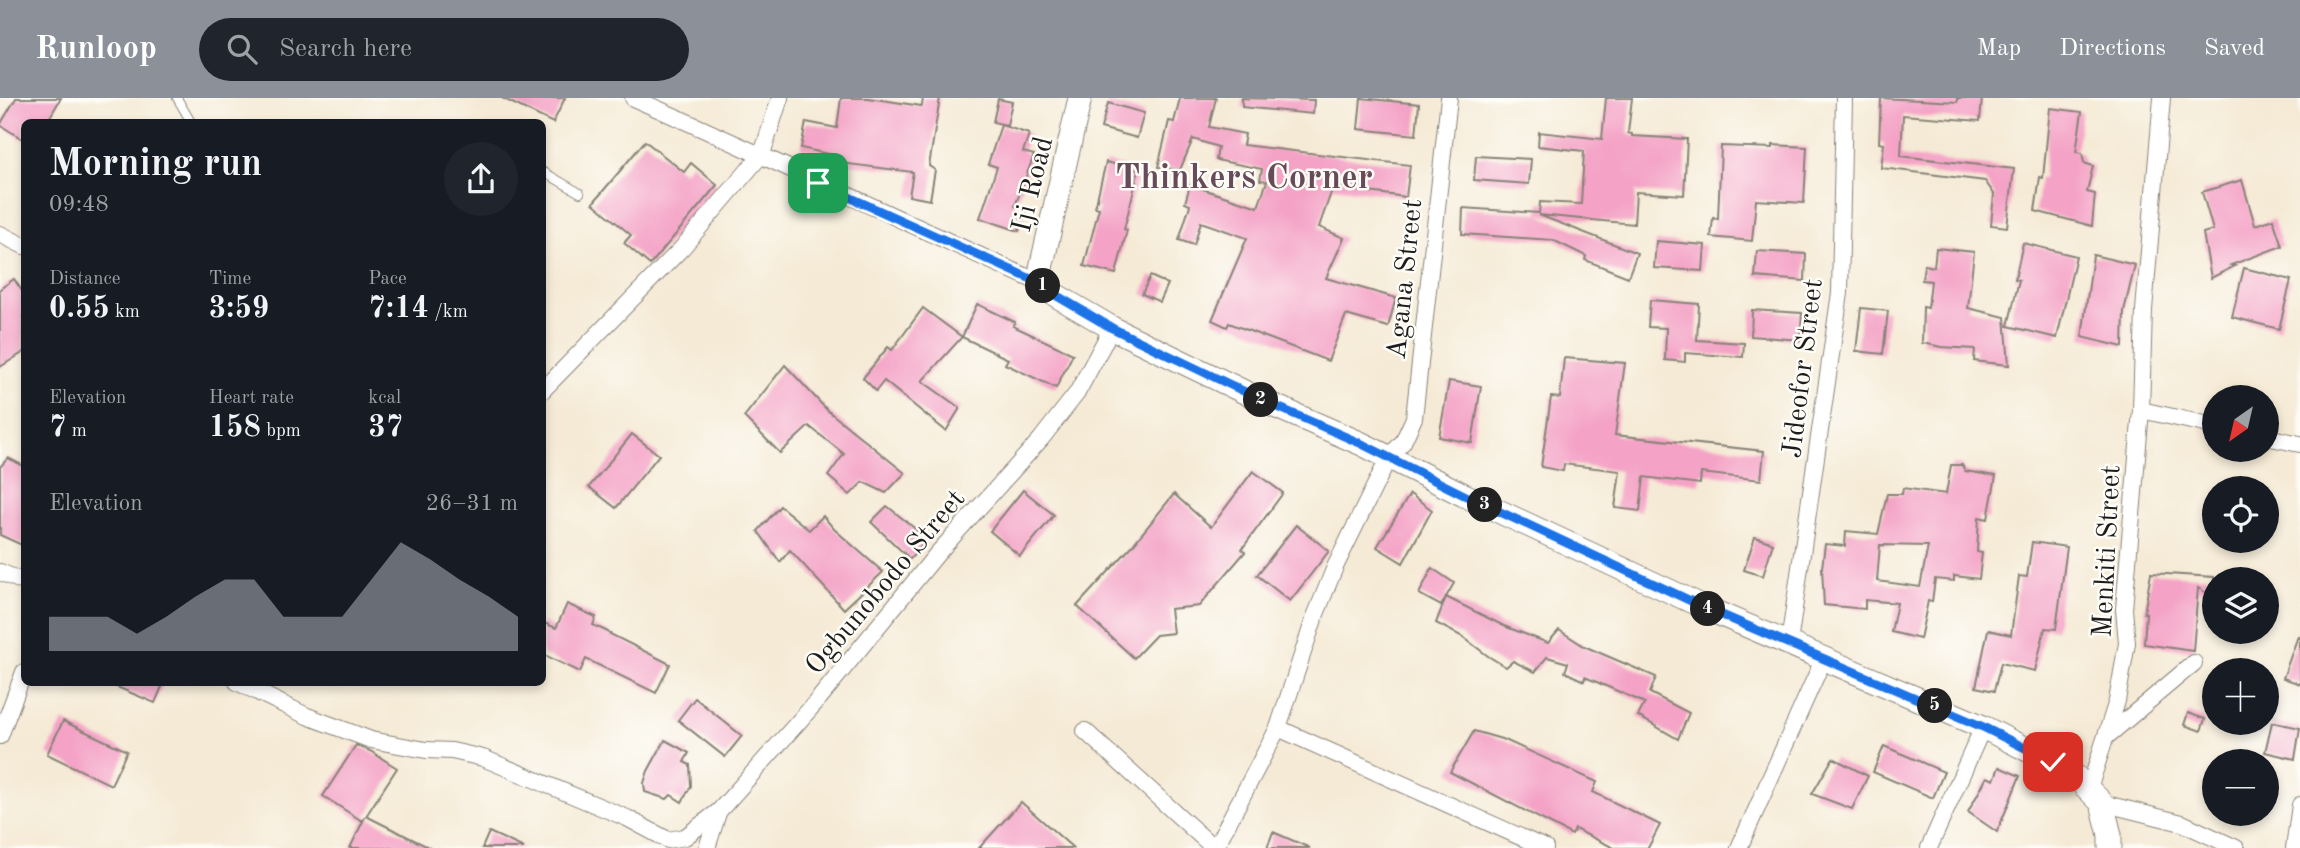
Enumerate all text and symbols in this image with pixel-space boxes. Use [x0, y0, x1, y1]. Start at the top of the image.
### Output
search box [199, 18, 689, 81]
icon: search [223, 30, 261, 68]
text: Runloop [35, 33, 157, 66]
text: Search here [279, 36, 412, 62]
text: Map [1977, 37, 2021, 61]
text: Directions [2059, 37, 2166, 61]
text: Saved [2204, 37, 2265, 61]
street label: Iji Road [1008, 134, 1059, 236]
button: share [444, 142, 518, 216]
text: Morning run [49, 146, 262, 184]
pin [788, 153, 848, 213]
district label: Thinkers Corner [1115, 161, 1373, 196]
icon: arrive [799, 164, 837, 202]
text: 09:48 [49, 193, 109, 216]
street label: Agana Street [1384, 198, 1428, 361]
pin: 1 [1026, 268, 1060, 304]
text: Distance [49, 270, 121, 289]
text: Time [209, 270, 251, 289]
text: Pace [368, 270, 407, 289]
text: 1 [1037, 276, 1048, 295]
street label: Jideofor Street [1779, 277, 1829, 460]
text: 0.55 [49, 294, 110, 324]
text: 3:59 [209, 294, 269, 324]
text: 7:14 [368, 294, 429, 324]
text: km [110, 303, 140, 322]
text: /km [429, 303, 468, 322]
pin: 2 [1244, 382, 1278, 418]
north arrow [2202, 385, 2278, 462]
map controls [2202, 385, 2279, 826]
text: Elevation [49, 389, 126, 408]
text: Heart rate [209, 389, 294, 408]
text: kcal [368, 389, 401, 408]
text: 2 [1255, 390, 1266, 409]
text: 7 [49, 413, 66, 443]
text: 158 [209, 413, 261, 443]
text: 37 [368, 413, 403, 443]
text: m [66, 422, 87, 441]
text: bpm [261, 422, 301, 441]
street label: Menkiti Street [2089, 464, 2127, 638]
button: locate [2202, 476, 2279, 553]
street label: Ogbunobodo Street [801, 485, 972, 681]
pin: 3 [1468, 488, 1502, 522]
text: Elevation [49, 492, 143, 515]
text: 26–31 m [426, 492, 518, 515]
text: 3 [1479, 495, 1490, 514]
button: layers [2202, 567, 2279, 644]
pin: 4 [1690, 592, 1726, 626]
text: 4 [1702, 599, 1713, 618]
button: + [2202, 658, 2279, 735]
pin: 5 [1918, 688, 1952, 724]
text: 5 [1929, 696, 1940, 715]
pin [2023, 732, 2083, 792]
icon: check [2034, 743, 2072, 781]
button: − [2202, 749, 2279, 826]

